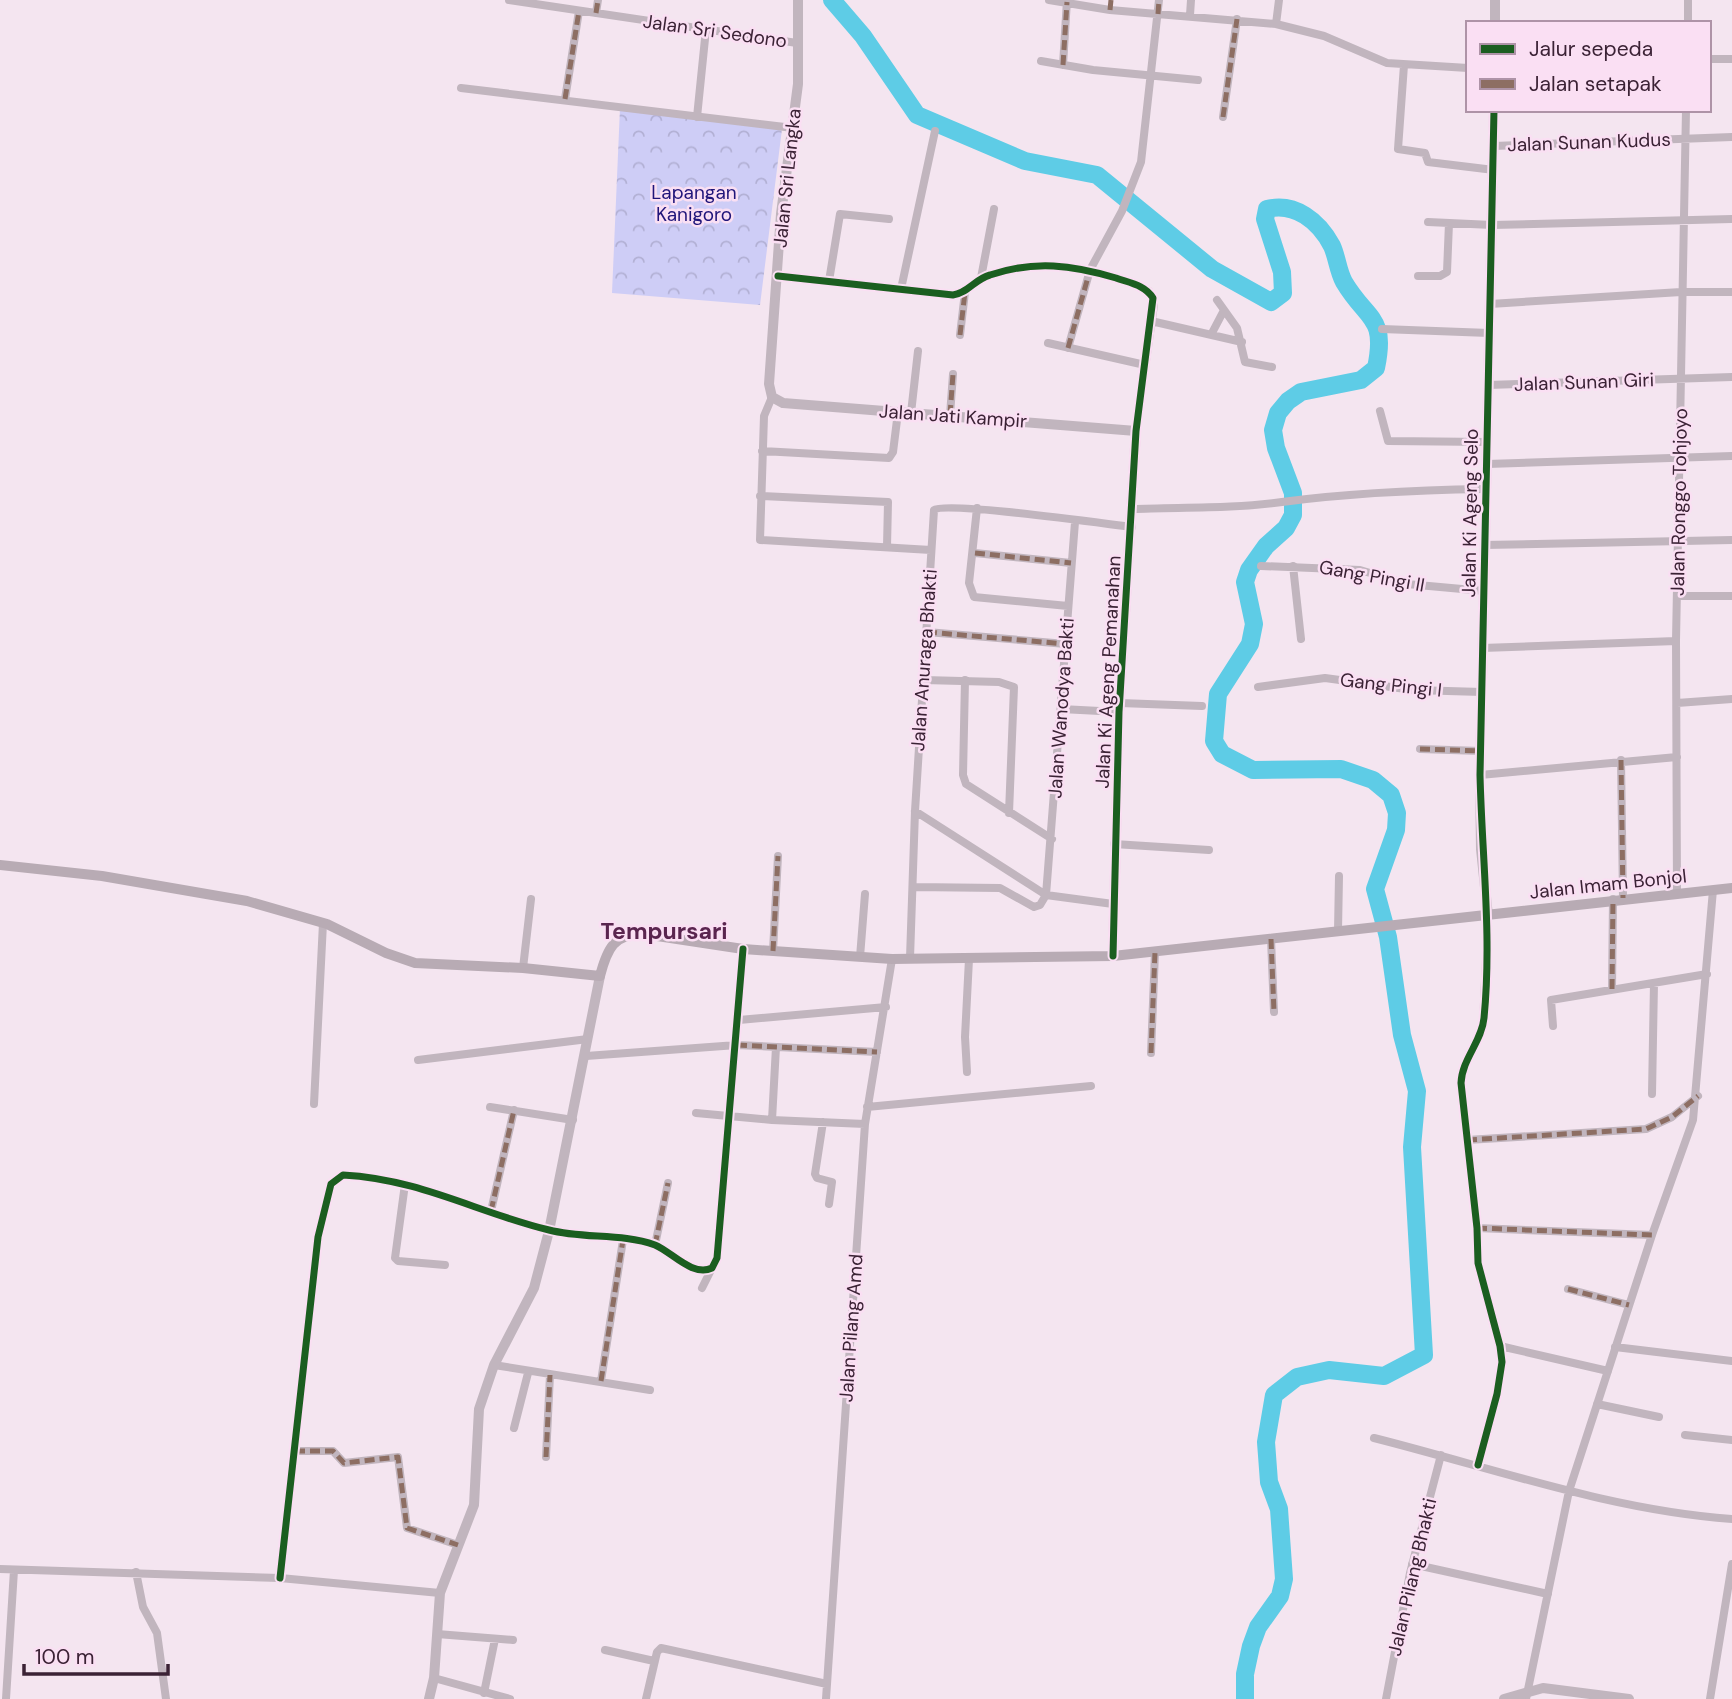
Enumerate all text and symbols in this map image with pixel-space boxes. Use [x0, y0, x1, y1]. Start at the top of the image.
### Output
street label: Jalan Sri Sedono [641, 9, 789, 53]
legend [1466, 21, 1711, 112]
text: Jalur sepeda [1529, 35, 1653, 63]
text: Jalan setapak [1529, 70, 1662, 98]
street label: Jalan Sri Langka [767, 107, 807, 249]
street label: Jalan Sunan Kudus [1507, 127, 1671, 157]
park label: Lapangan Kanigoro [651, 180, 737, 227]
street label: Jalan Sunan Giri [1514, 367, 1654, 397]
street label: Jalan Jati Kampir [878, 398, 1028, 434]
street label: Jalan Ronggo Tohjoyo [1665, 408, 1693, 596]
street label: Jalan Ki Ageng Selo [1456, 428, 1484, 598]
street label: Gang Pingi II [1317, 554, 1427, 598]
street label: Jalan Ki Ageng Pemanahan [1089, 555, 1127, 789]
street label: Jalan Anuraga Bhakti [905, 568, 943, 752]
street label: Jalan Wanodya Bakti [1042, 617, 1080, 799]
street label: Gang Pingi I [1339, 667, 1443, 703]
street label: Jalan Imam Bonjol [1528, 863, 1688, 905]
district label: Tempursari [600, 916, 728, 946]
street label: Jalan Pilang Amd [833, 1253, 869, 1403]
street label: Jalan Pilang Bhakti [1382, 1496, 1442, 1658]
scale bar [24, 1632, 168, 1676]
text: 100 m [35, 1643, 95, 1671]

